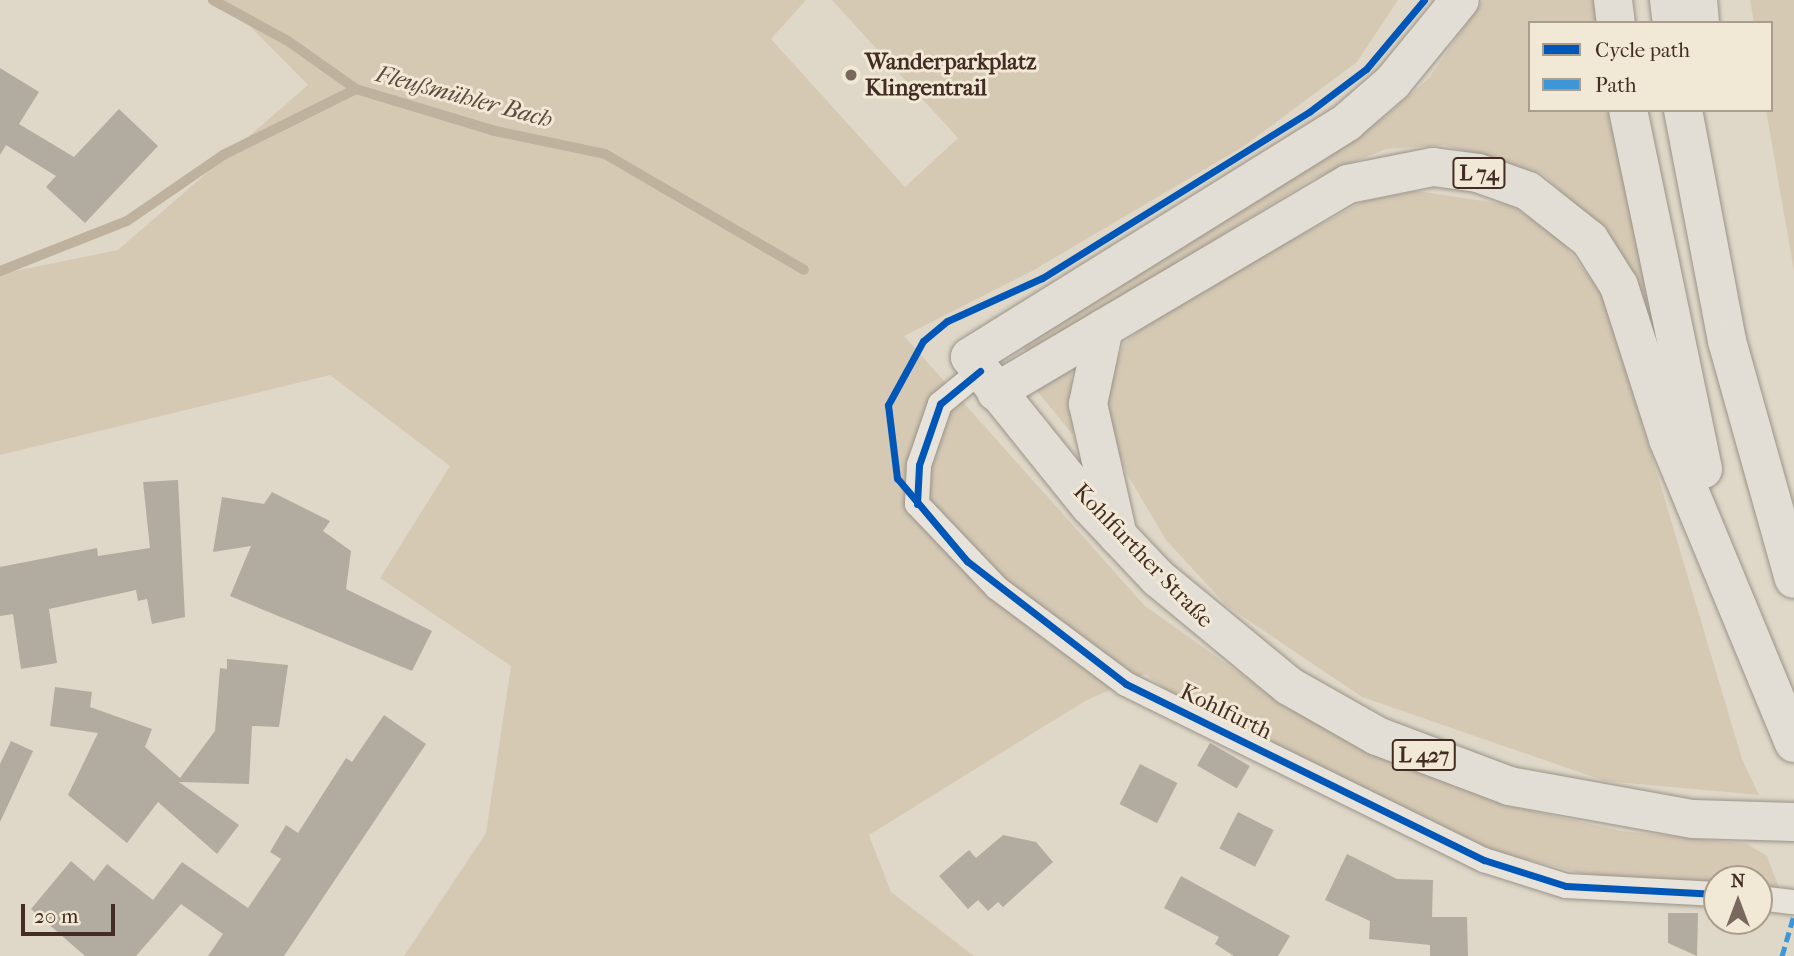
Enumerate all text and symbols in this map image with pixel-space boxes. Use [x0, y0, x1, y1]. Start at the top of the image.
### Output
legend [1528, 21, 1773, 112]
text: Cycle path [1595, 38, 1690, 62]
place label: Wanderparkplatz Klingentrail [865, 48, 1036, 102]
water label: Fleußmühler Bach [373, 60, 555, 134]
marker: Wanderparkplatz Klingentrail [843, 67, 859, 83]
text: Path [1595, 73, 1636, 97]
road number: L 74 [1451, 156, 1507, 190]
street label: Kohlfurther Straße [1067, 478, 1219, 634]
street label: Kohlfurth [1176, 678, 1276, 746]
road number: L 427 [1391, 738, 1457, 772]
north arrow [1703, 865, 1773, 935]
text: N [1731, 870, 1745, 892]
scale bar [24, 890, 119, 934]
text: 20 m [34, 904, 78, 928]

